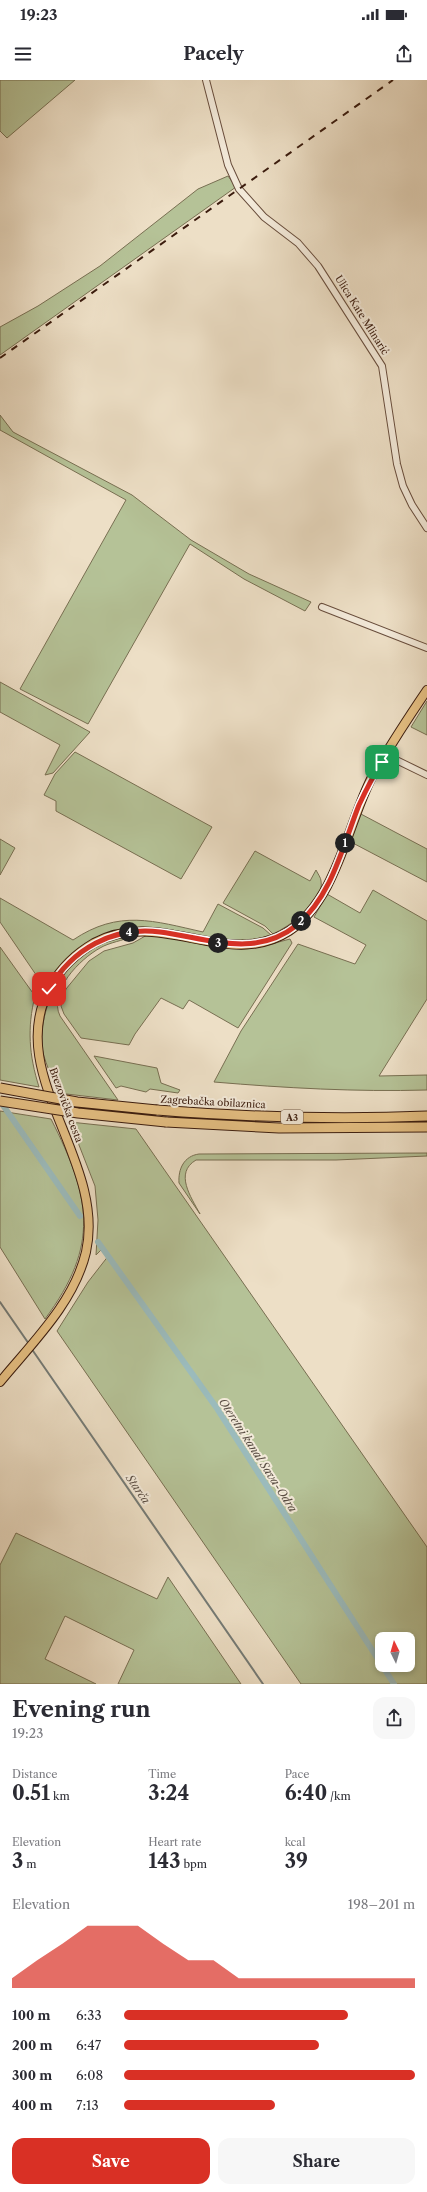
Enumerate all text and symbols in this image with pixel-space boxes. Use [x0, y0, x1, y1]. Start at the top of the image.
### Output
text: 19:23 [20, 5, 58, 24]
icon: menu [12, 43, 34, 65]
text: Pacely [183, 43, 244, 65]
icon: share [393, 43, 415, 65]
street label: Ulica Kate Mlinarić [332, 273, 392, 357]
pin [365, 745, 399, 779]
icon: arrive [371, 751, 393, 773]
pin: 1 [335, 833, 355, 853]
text: 1 [343, 836, 347, 850]
pin: 2 [291, 911, 311, 931]
text: 2 [298, 914, 304, 928]
pin: 4 [119, 922, 139, 942]
text: 4 [126, 925, 132, 939]
pin: 3 [208, 933, 228, 953]
text: 3 [215, 936, 221, 950]
pin [32, 972, 66, 1006]
icon: check [38, 978, 60, 1000]
street label: Brezovička cesta [46, 1066, 86, 1145]
street label: Zagrebačka obilaznica [160, 1093, 267, 1111]
road number: A3 [281, 1110, 303, 1124]
water label: Oteretni kanal Sava-Odra [216, 1395, 300, 1515]
water label: Starča [122, 1471, 153, 1507]
north arrow [375, 1632, 415, 1672]
map controls [375, 1632, 415, 1672]
text: Evening run [12, 1696, 151, 1723]
button: share [373, 1697, 415, 1739]
text: 19:23 [12, 1725, 43, 1741]
text: Distance [12, 1767, 58, 1781]
text: Time [148, 1767, 176, 1781]
text: Pace [285, 1767, 310, 1781]
text: 0.51 [12, 1781, 50, 1805]
text: 3:24 [148, 1781, 189, 1805]
text: 6:40 [285, 1781, 327, 1805]
text: km [50, 1789, 70, 1803]
text: /km [327, 1789, 351, 1803]
text: Elevation [12, 1835, 61, 1849]
text: Heart rate [148, 1835, 201, 1849]
text: kcal [285, 1835, 305, 1849]
text: 3 [12, 1849, 23, 1873]
text: 143 [148, 1849, 180, 1873]
text: 39 [285, 1849, 308, 1873]
text: m [23, 1857, 37, 1871]
text: bpm [180, 1857, 207, 1871]
text: Elevation [12, 1896, 70, 1912]
text: 198–201 m [348, 1896, 415, 1912]
text: 100 m [12, 2007, 51, 2023]
text: 6:33 [76, 2007, 102, 2023]
text: 200 m [12, 2037, 52, 2053]
text: 6:47 [76, 2037, 101, 2053]
text: 300 m [12, 2067, 52, 2083]
text: 6:08 [76, 2067, 103, 2083]
text: 400 m [12, 2097, 52, 2113]
text: 7:13 [76, 2097, 99, 2113]
button: Save [12, 2138, 210, 2184]
button: Share [218, 2138, 415, 2184]

